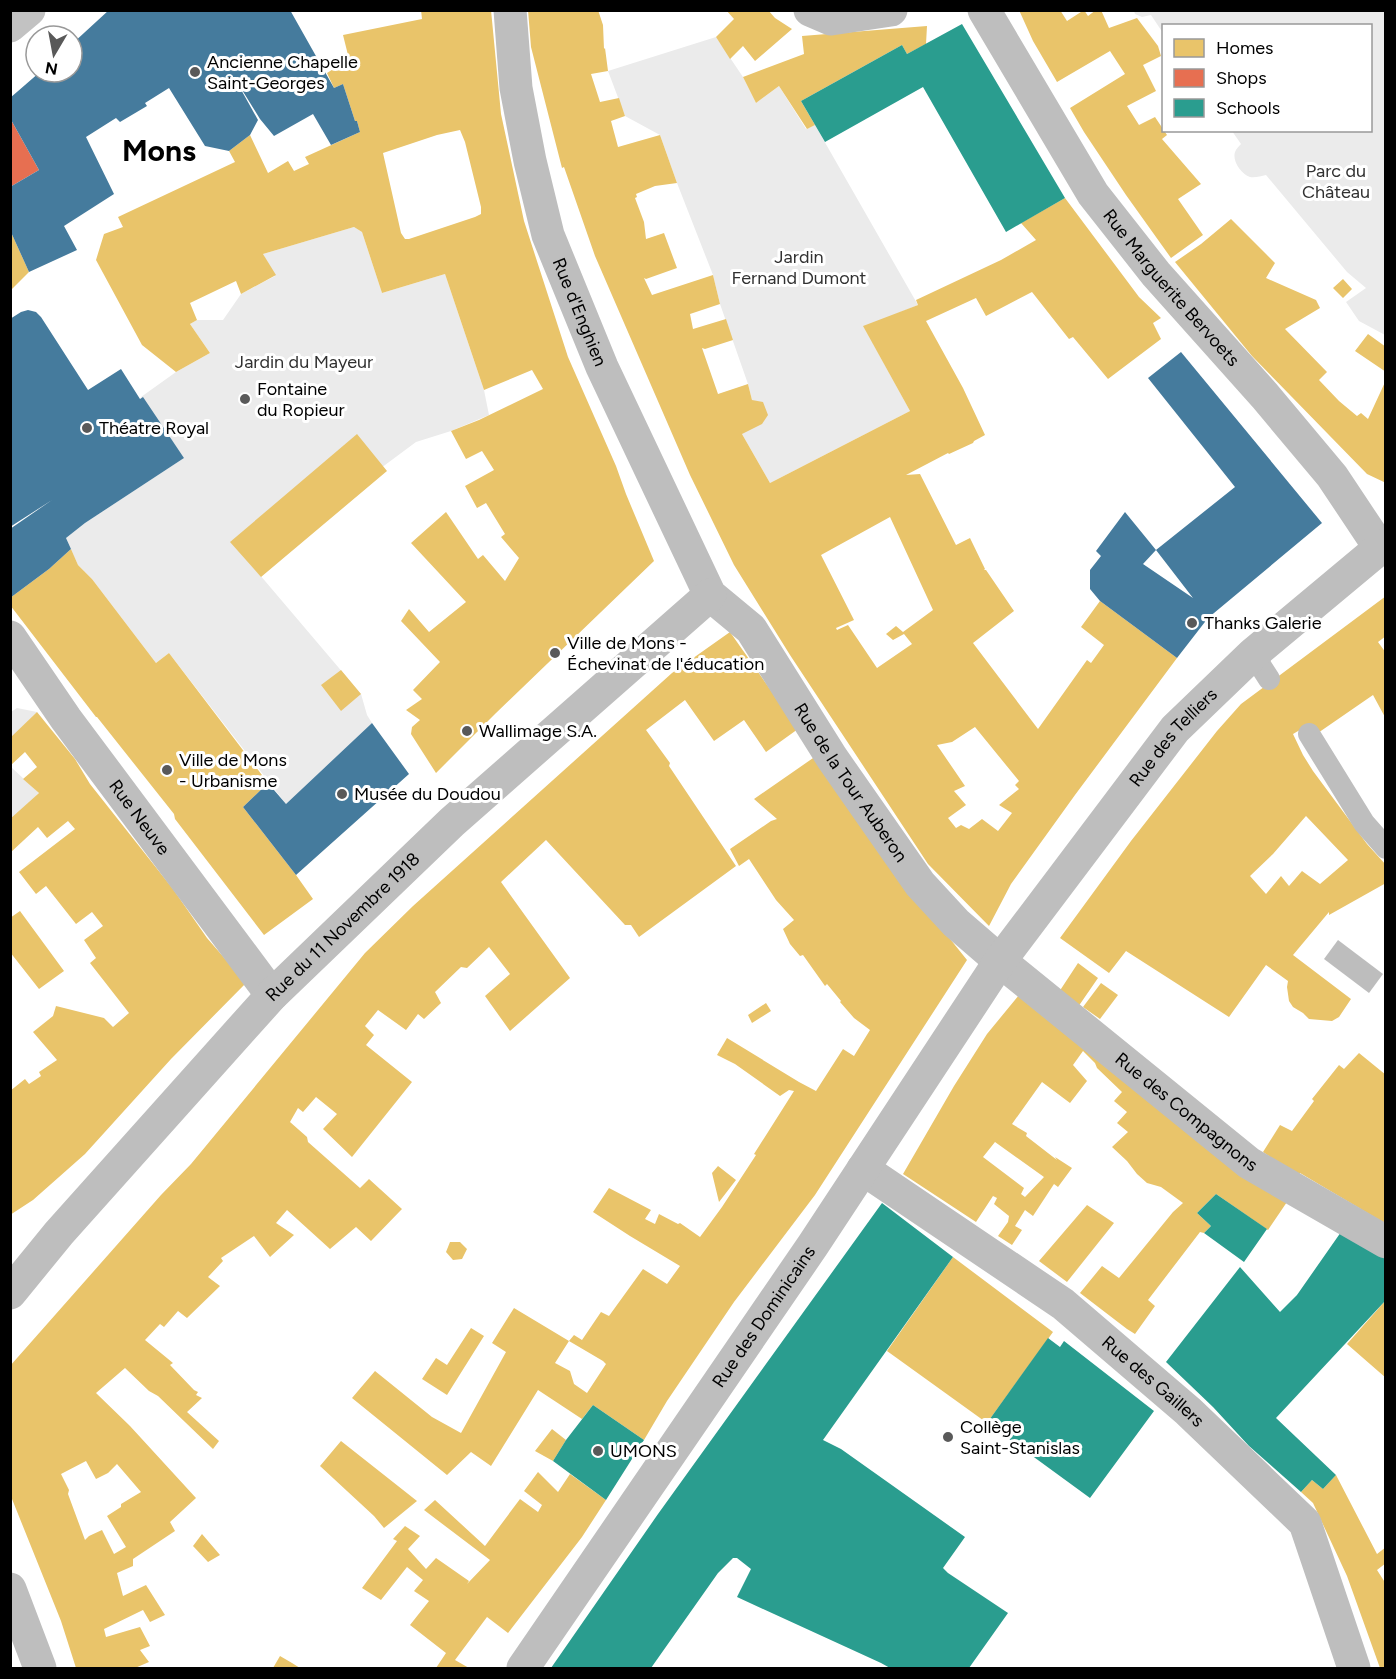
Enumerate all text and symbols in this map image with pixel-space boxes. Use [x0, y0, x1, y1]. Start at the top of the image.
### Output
north arrow [24, 24, 84, 84]
legend [1162, 24, 1372, 132]
text: Homes [1216, 37, 1274, 59]
place label: Ancienne Chapelle Saint-Georges [207, 51, 358, 94]
text: N [44, 58, 59, 79]
marker: Ancienne Chapelle Saint-Georges [188, 65, 202, 79]
text: Shops [1216, 67, 1267, 89]
text: Schools [1216, 97, 1280, 119]
district label: Mons [122, 132, 196, 169]
park label: Parc du Château [1302, 160, 1370, 203]
street label: Rue Marguerite Bervoets [1098, 205, 1244, 371]
park label: Jardin Fernand Dumont [732, 246, 867, 289]
street label: Rue d'Enghien [548, 255, 612, 370]
park label: Jardin du Mayeur [235, 351, 373, 373]
place label: Fontaine du Ropieur [257, 378, 345, 421]
marker: Fontaine du Ropieur [238, 392, 252, 406]
place label: Théatre Royal [99, 417, 209, 439]
marker: Théatre Royal [80, 421, 94, 435]
place label: Thanks Galerie [1204, 612, 1322, 634]
marker: Thanks Galerie [1185, 616, 1199, 630]
place label: Ville de Mons - Échevinat de l'éducation [567, 632, 764, 675]
marker: Ville de Mons - Échevinat de l'éducation [548, 646, 562, 660]
street label: Rue des Telliers [1124, 683, 1222, 791]
street label: Rue de la Tour Auberon [789, 699, 912, 866]
place label: Wallimage S.A. [479, 720, 597, 742]
marker: Wallimage S.A. [460, 724, 474, 738]
place label: Ville de Mons - Urbanisme [179, 749, 287, 792]
marker: Ville de Mons - Urbanisme [160, 763, 174, 777]
street label: Rue Neuve [104, 775, 175, 859]
place label: Musée du Doudou [354, 783, 501, 805]
marker: Musée du Doudou [335, 787, 349, 801]
street label: Rue du 11 Novembre 1918 [261, 848, 424, 1006]
street label: Rue des Compagnons [1111, 1048, 1261, 1176]
street label: Rue des Dominicains [708, 1242, 820, 1392]
street label: Rue des Gaillers [1097, 1331, 1209, 1432]
place label: Collège Saint-Stanislas [960, 1416, 1080, 1459]
marker: Collège Saint-Stanislas [941, 1430, 955, 1444]
place label: UMONS [610, 1440, 677, 1462]
marker: UMONS [591, 1444, 605, 1458]

